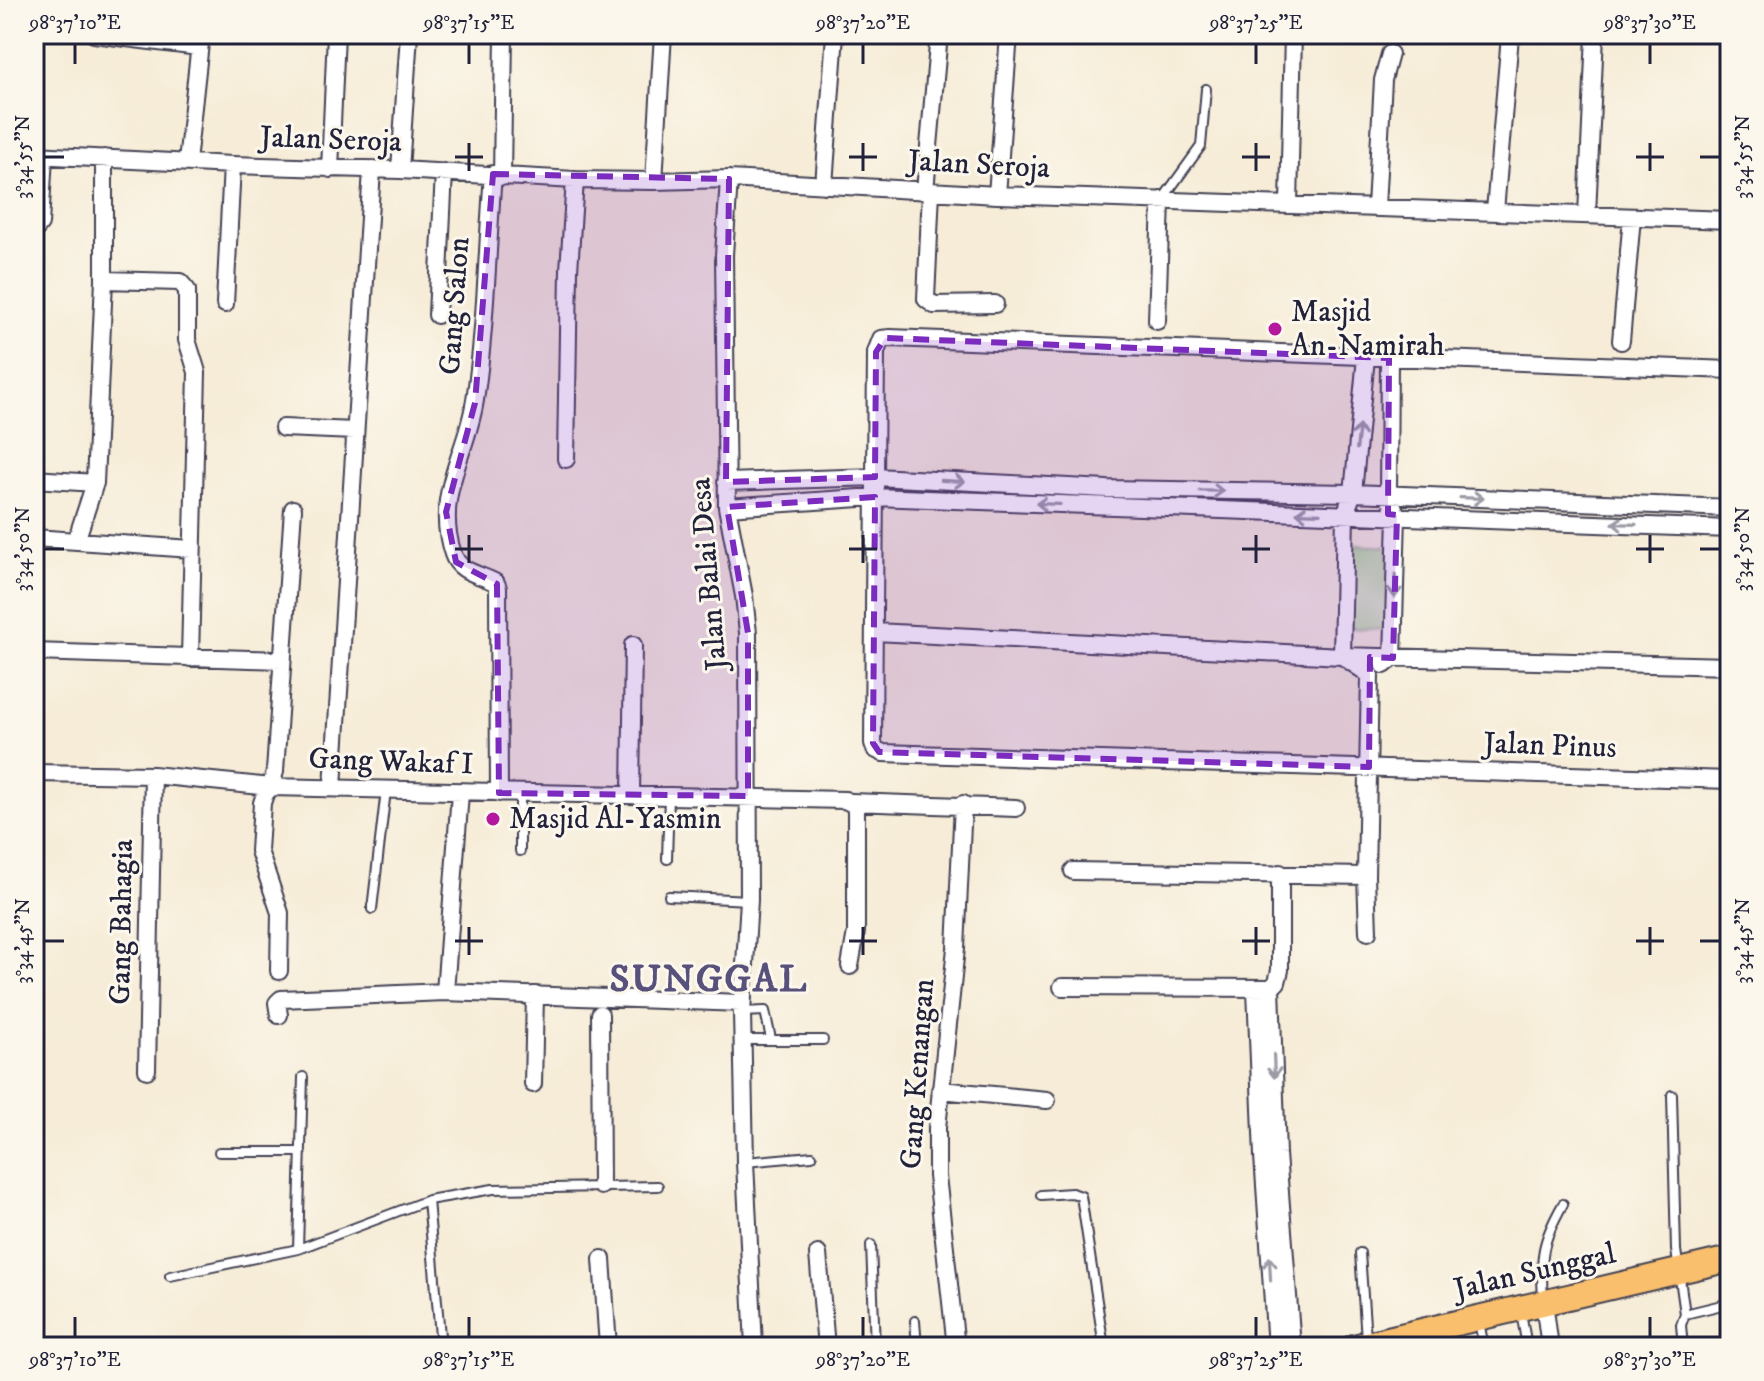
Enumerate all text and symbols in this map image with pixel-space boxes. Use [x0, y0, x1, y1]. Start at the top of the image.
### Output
text: 98°37'10"E [28, 11, 121, 36]
text: 98°37'15"E [423, 11, 514, 36]
text: 98°37'20"E [815, 11, 910, 36]
text: 98°37'25"E [1208, 11, 1303, 36]
text: 98°37'30"E [1603, 11, 1696, 36]
text: 3°34'55"N [11, 115, 36, 199]
text: 3°34'55"N [1731, 115, 1756, 199]
street label: Jalan Seroja [256, 119, 403, 161]
street label: Jalan Seroja [904, 143, 1051, 187]
street label: Gang Salon [432, 236, 478, 376]
place label: Masjid An-Namirah [1291, 294, 1445, 365]
marker: Masjid An-Namirah [1266, 320, 1284, 338]
one-way arrow [1351, 424, 1366, 451]
one-way arrow [939, 474, 966, 489]
street label: Jalan Balai Desa [682, 476, 736, 675]
one-way arrow [1198, 483, 1225, 499]
one-way arrow [1458, 491, 1485, 506]
one-way arrow [1035, 496, 1062, 511]
one-way arrow [1295, 505, 1322, 520]
text: 3°34'50"N [11, 507, 36, 592]
text: 3°34'50"N [1731, 507, 1756, 592]
one-way arrow [1611, 517, 1638, 532]
one-way arrow [1387, 572, 1403, 599]
street label: Jalan Pinus [1480, 725, 1617, 767]
street label: Gang Wakaf I [308, 741, 474, 783]
place label: Masjid Al-Yasmin [509, 801, 722, 838]
marker: Masjid Al-Yasmin [484, 810, 502, 828]
street label: Gang Bahagia [102, 839, 142, 1005]
text: 3°34'45"N [11, 898, 36, 984]
text: 3°34'45"N [1731, 898, 1756, 984]
district label: SUNGGAL [610, 956, 808, 1004]
street label: Gang Kenangan [893, 977, 943, 1170]
one-way arrow [1267, 1052, 1282, 1079]
street label: Jalan Sunggal [1448, 1235, 1619, 1309]
one-way arrow [1262, 1256, 1277, 1283]
text: 98°37'10"E [28, 1348, 121, 1373]
text: 98°37'15"E [423, 1348, 514, 1373]
text: 98°37'20"E [815, 1348, 910, 1373]
text: 98°37'25"E [1208, 1348, 1303, 1373]
text: 98°37'30"E [1603, 1348, 1696, 1373]

